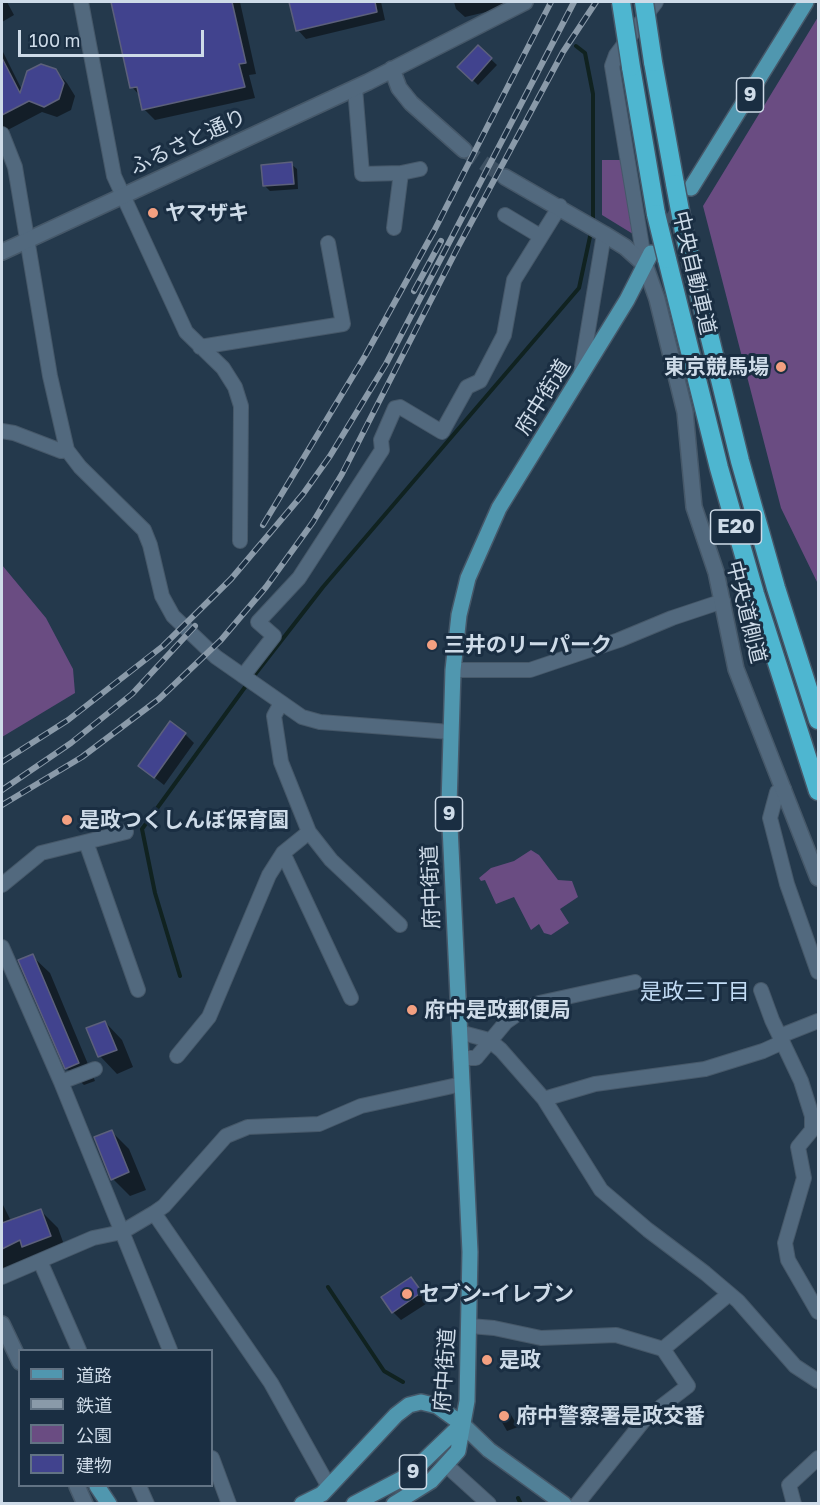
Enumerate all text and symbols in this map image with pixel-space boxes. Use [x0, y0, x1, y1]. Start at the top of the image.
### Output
scale bar [21, 18, 207, 56]
text: 100 m [29, 29, 80, 51]
road number: 9 [736, 78, 764, 112]
street label: ふるさと通り [126, 104, 250, 180]
place label: ヤマザキ [165, 200, 249, 226]
marker: ヤマザキ [146, 206, 160, 220]
street label: 中央自動車道 [668, 209, 720, 337]
place label: 東京競馬場 [664, 354, 769, 380]
street label: 府中街道 [510, 355, 576, 439]
marker: 東京競馬場 [774, 360, 788, 374]
road number: E20 [710, 510, 762, 544]
street label: 中央道側道 [721, 558, 771, 666]
place label: 三井のリーパーク [444, 632, 612, 658]
marker: 三井のリーパーク [425, 638, 439, 652]
road number: 9 [436, 797, 462, 831]
place label: 是政つくしんぼ保育園 [79, 807, 289, 833]
marker: 是政つくしんぼ保育園 [60, 813, 74, 827]
street label: 府中街道 [417, 845, 445, 929]
district label: 是政三丁目 [640, 979, 750, 1005]
place label: 府中是政郵便局 [424, 997, 571, 1023]
marker: 府中是政郵便局 [405, 1003, 419, 1017]
place label: セブン-イレブン [419, 1281, 574, 1307]
marker: セブン-イレブン [400, 1287, 414, 1301]
street label: 府中街道 [430, 1327, 460, 1413]
place label: 是政 [499, 1347, 541, 1373]
legend [18, 1349, 213, 1487]
marker: 是政 [480, 1353, 494, 1367]
text: 道路 [76, 1364, 112, 1386]
text: 鉄道 [76, 1394, 112, 1416]
place label: 府中警察署是政交番 [516, 1403, 705, 1429]
marker: 府中警察署是政交番 [497, 1409, 511, 1423]
text: 公園 [76, 1424, 112, 1446]
text: 建物 [76, 1454, 112, 1476]
road number: 9 [400, 1455, 426, 1489]

